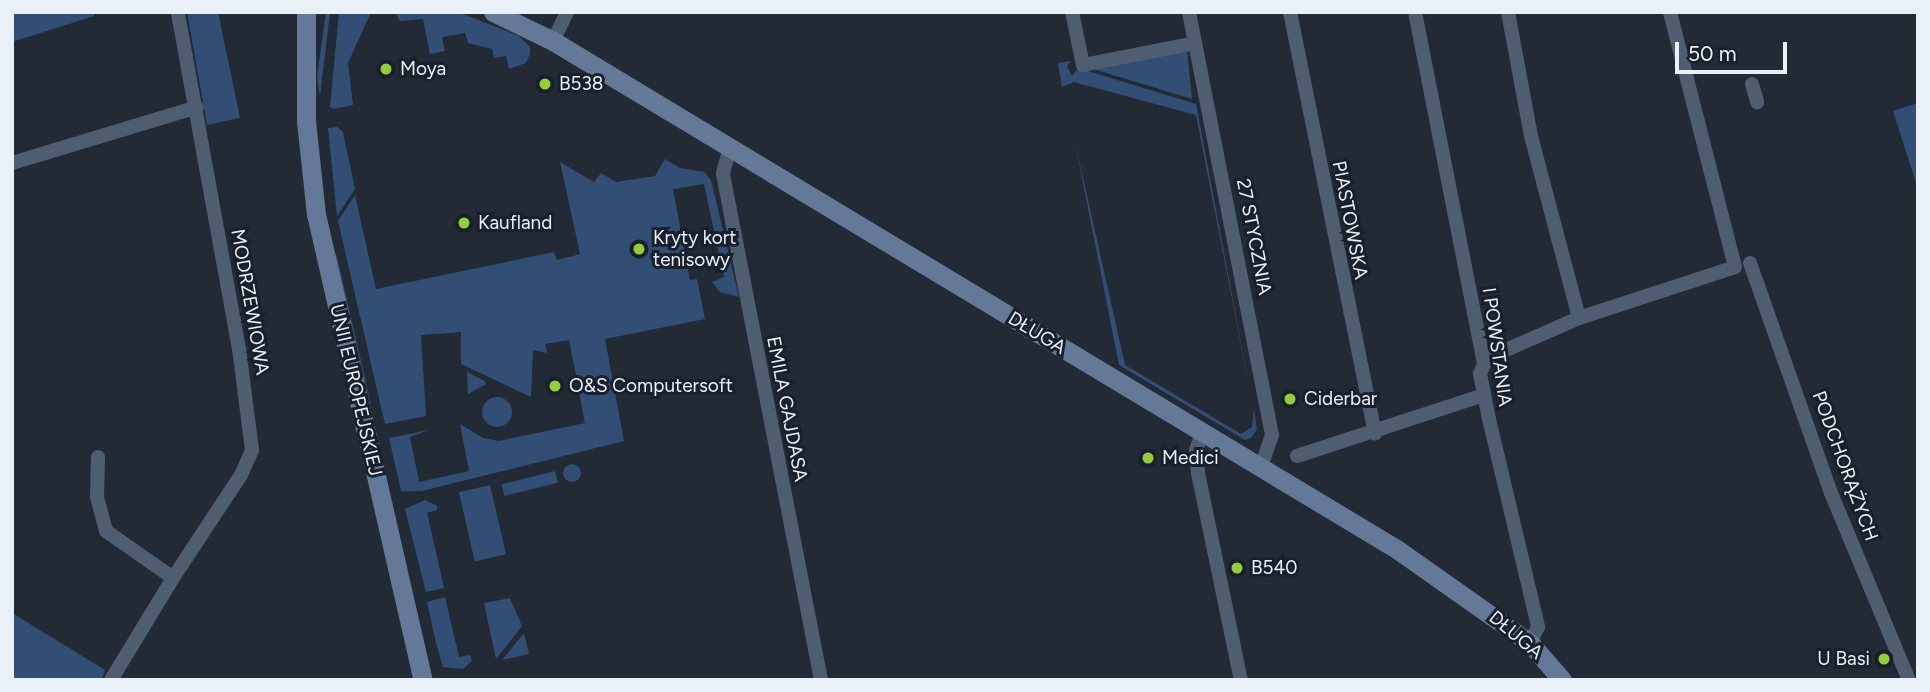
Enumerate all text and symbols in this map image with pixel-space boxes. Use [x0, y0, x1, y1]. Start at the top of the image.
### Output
scale bar [1678, 28, 1790, 72]
text: 50 m [1688, 41, 1737, 66]
place label: Moya [400, 58, 446, 80]
marker: Moya [378, 61, 394, 77]
place label: B538 [559, 73, 604, 95]
marker: B538 [537, 76, 553, 92]
street label: PIASTOWSKA [1327, 159, 1373, 281]
street label: 27 STYCZNIA [1232, 177, 1276, 297]
place label: Kaufland [478, 212, 552, 234]
marker: Kaufland [456, 215, 472, 231]
street label: MODRZEWIOWA [226, 227, 274, 377]
place label: Kryty kort tenisowy [653, 227, 736, 271]
marker: Kryty kort tenisowy [631, 241, 647, 257]
street label: I POWSTANIA [1477, 286, 1517, 408]
street label: UNII EUROPEJSKIEJ [325, 302, 387, 478]
street label: DŁUGA [1004, 307, 1070, 359]
street label: EMILA GAJDASA [762, 335, 812, 483]
place label: O&S Computersoft [569, 375, 733, 397]
marker: O&S Computersoft [547, 378, 563, 394]
place label: Ciderbar [1304, 388, 1377, 410]
street label: PODCHORĄŻYCH [1807, 388, 1883, 544]
marker: Ciderbar [1282, 391, 1298, 407]
place label: Medici [1162, 447, 1219, 469]
marker: Medici [1140, 450, 1156, 466]
place label: B540 [1251, 557, 1298, 579]
marker: B540 [1229, 560, 1245, 576]
street label: DŁUGA [1484, 606, 1548, 664]
place label: U Basi [1817, 648, 1870, 670]
marker: U Basi [1876, 651, 1892, 667]

